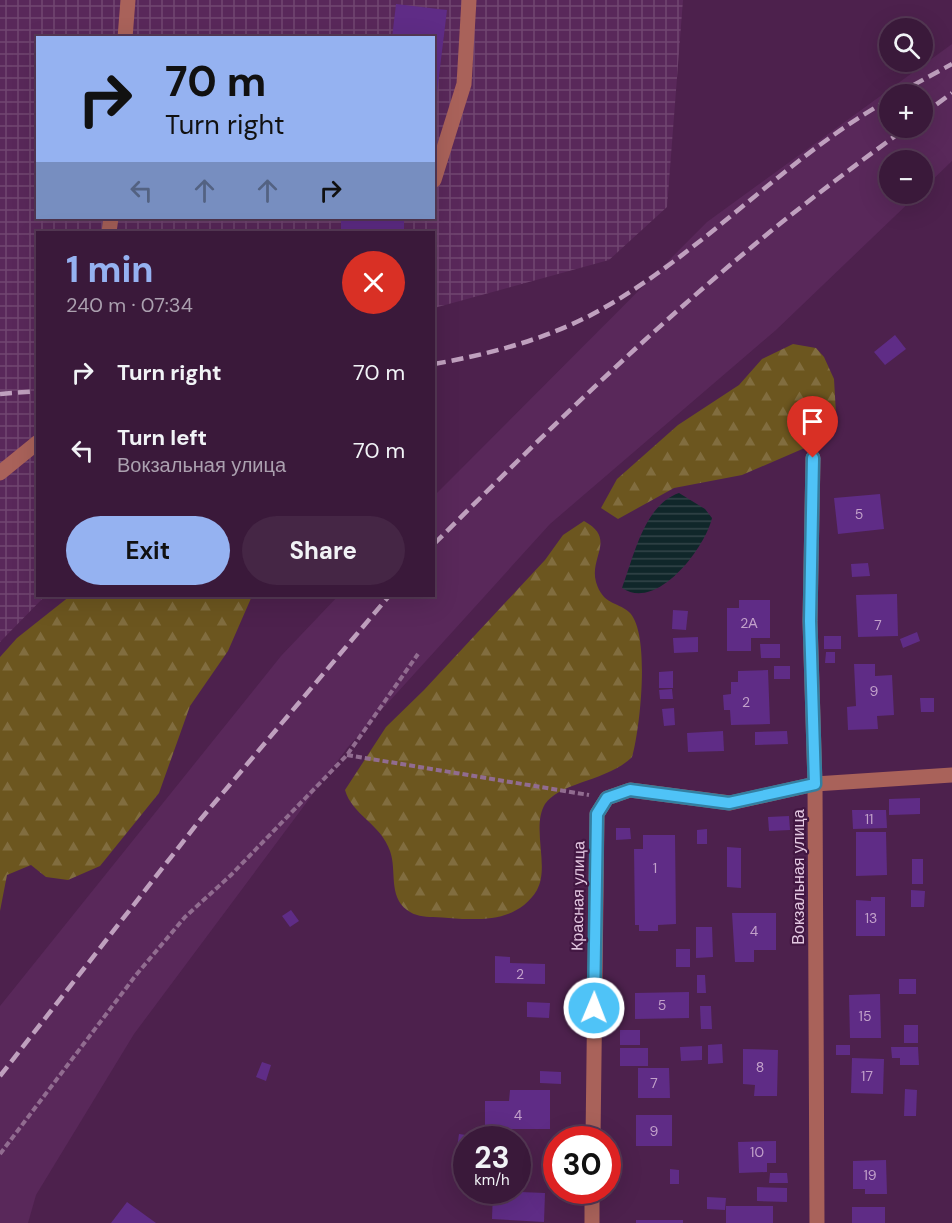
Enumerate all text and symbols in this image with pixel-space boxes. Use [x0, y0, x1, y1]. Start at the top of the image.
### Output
map controls [879, 18, 933, 204]
button: search [879, 18, 933, 72]
text: 70 m [165, 54, 266, 109]
icon: right [66, 60, 144, 138]
button: + [879, 84, 933, 138]
text: Turn right [165, 107, 285, 142]
button: − [879, 150, 933, 204]
icon: left [125, 174, 158, 207]
icon: ahead [188, 174, 221, 207]
icon: ahead [251, 174, 284, 207]
icon: right [314, 174, 347, 207]
text: 1 min [66, 246, 154, 293]
button: close [342, 251, 405, 314]
text: 240 m · 07:34 [66, 292, 193, 318]
icon: right [66, 356, 99, 389]
text: Turn right [117, 358, 222, 387]
text: 70 m [353, 358, 405, 387]
pin [787, 396, 838, 458]
icon: arrive [796, 405, 829, 438]
text: Turn left [117, 423, 207, 452]
icon: left [66, 434, 99, 467]
text: 70 m [353, 436, 405, 465]
text: Вокзальная улица [117, 452, 286, 478]
house number: 5 [855, 505, 863, 523]
button: Exit [66, 516, 230, 585]
button: Share [242, 516, 405, 585]
house number: 2А [740, 614, 758, 632]
house number: 7 [874, 616, 882, 634]
house number: 9 [870, 682, 879, 700]
house number: 2 [742, 693, 750, 711]
street label: Вокзальная улица [788, 809, 809, 945]
house number: 11 [865, 810, 873, 828]
street label: Красная улица [567, 841, 589, 951]
house number: 1 [653, 859, 657, 877]
house number: 13 [865, 909, 877, 927]
house number: 4 [750, 922, 759, 940]
house number: 2 [516, 965, 524, 983]
position arrow [562, 976, 626, 1040]
house number: 5 [658, 996, 666, 1014]
house number: 15 [859, 1007, 871, 1025]
house number: 8 [756, 1058, 764, 1076]
house number: 17 [861, 1067, 873, 1085]
house number: 7 [650, 1074, 658, 1092]
house number: 4 [514, 1106, 523, 1124]
house number: 9 [650, 1122, 659, 1140]
speed limit sign: 30 [543, 1126, 621, 1204]
text: 23 [474, 1138, 510, 1177]
house number: 10 [750, 1143, 764, 1161]
house number: 19 [863, 1166, 877, 1184]
text: km/h [474, 1170, 510, 1190]

